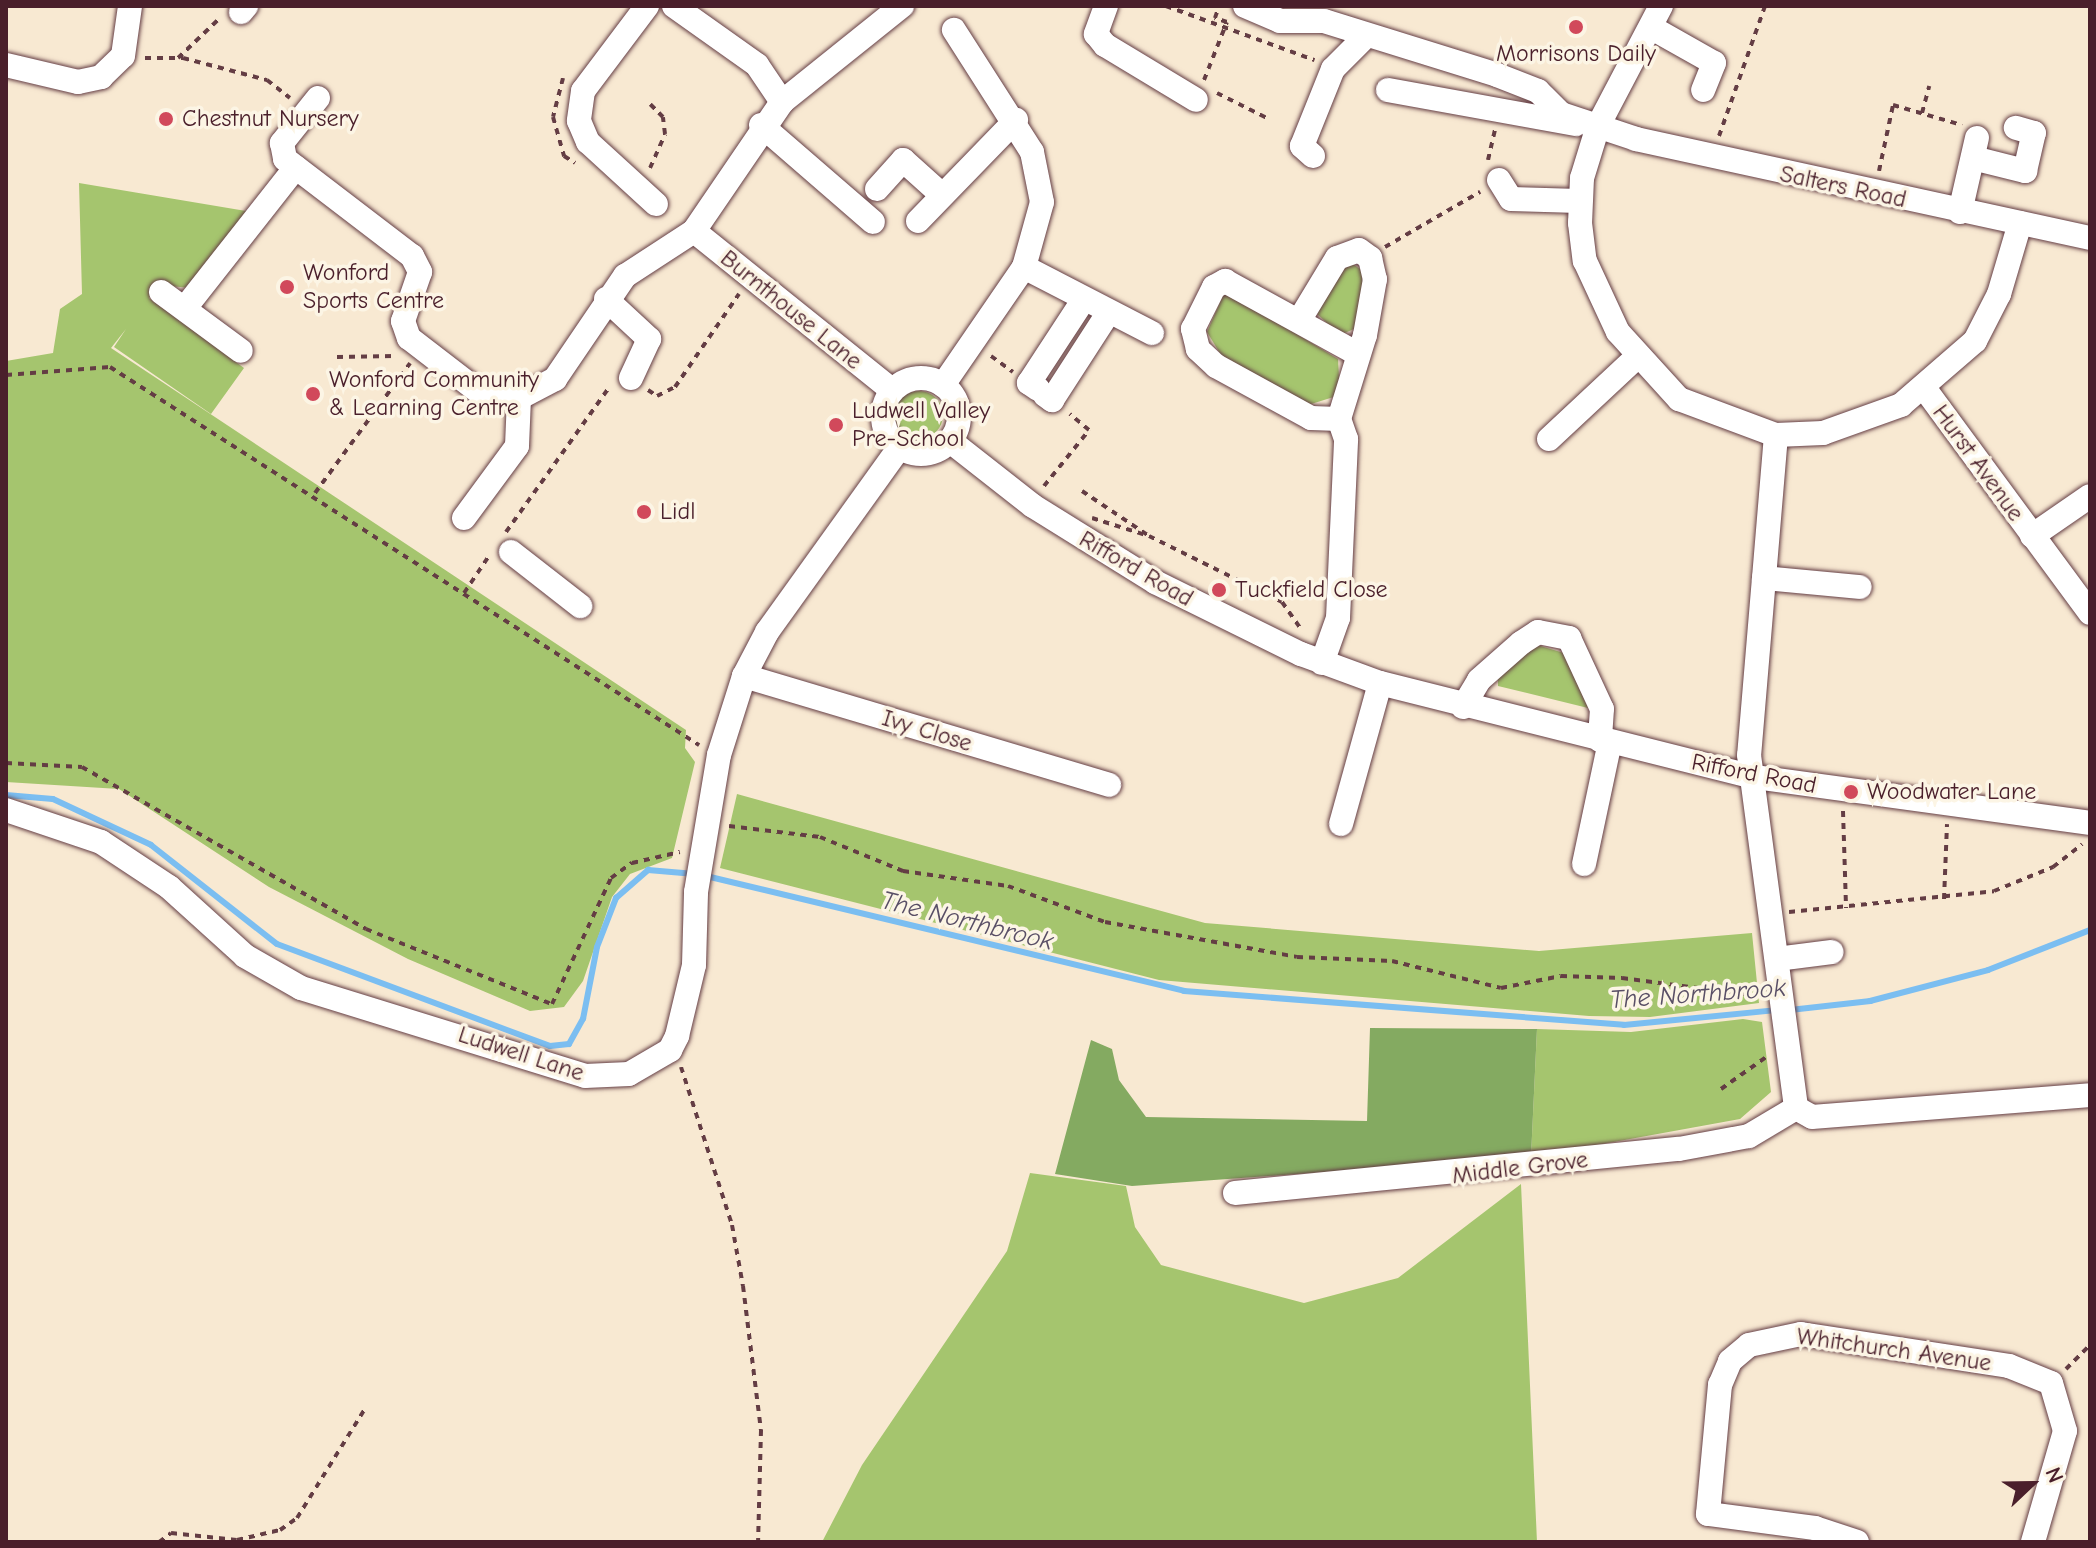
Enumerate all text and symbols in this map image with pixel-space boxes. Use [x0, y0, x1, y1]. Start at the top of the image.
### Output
marker: Morrisons Daily [1567, 18, 1585, 36]
place label: Morrisons Daily [1496, 40, 1656, 68]
place label: Chestnut Nursery [182, 105, 359, 133]
marker: Chestnut Nursery [157, 110, 175, 128]
street label: Salters Road [1777, 160, 1909, 214]
street label: Burnthouse Lane [714, 244, 868, 376]
place label: Wonford Sports Centre [303, 259, 444, 315]
marker: Wonford Sports Centre [278, 278, 296, 296]
place label: Wonford Community & Learning Centre [329, 366, 539, 422]
marker: Wonford Community & Learning Centre [304, 385, 322, 403]
place label: Ludwell Valley Pre-School [852, 397, 990, 453]
street label: Hurst Avenue [1926, 399, 2030, 527]
marker: Ludwell Valley Pre-School [827, 416, 845, 434]
place label: Lidl [660, 498, 695, 526]
marker: Lidl [635, 503, 653, 521]
street label: Rifford Road [1074, 525, 1198, 613]
place label: Tuckfield Close [1235, 576, 1388, 604]
marker: Tuckfield Close [1210, 581, 1228, 599]
street label: Ivy Close [878, 704, 976, 758]
street label: Rifford Road [1689, 748, 1819, 800]
place label: Woodwater Lane [1867, 778, 2036, 806]
marker: Woodwater Lane [1842, 783, 1860, 801]
water label: The Northbrook [878, 886, 1056, 958]
water label: The Northbrook [1609, 973, 1787, 1017]
street label: Ludwell Lane [455, 1020, 587, 1088]
street label: Middle Grove [1450, 1145, 1590, 1191]
street label: Whitchurch Avenue [1795, 1322, 1993, 1378]
north arrow [1992, 1444, 2072, 1524]
text: N [2040, 1463, 2069, 1487]

